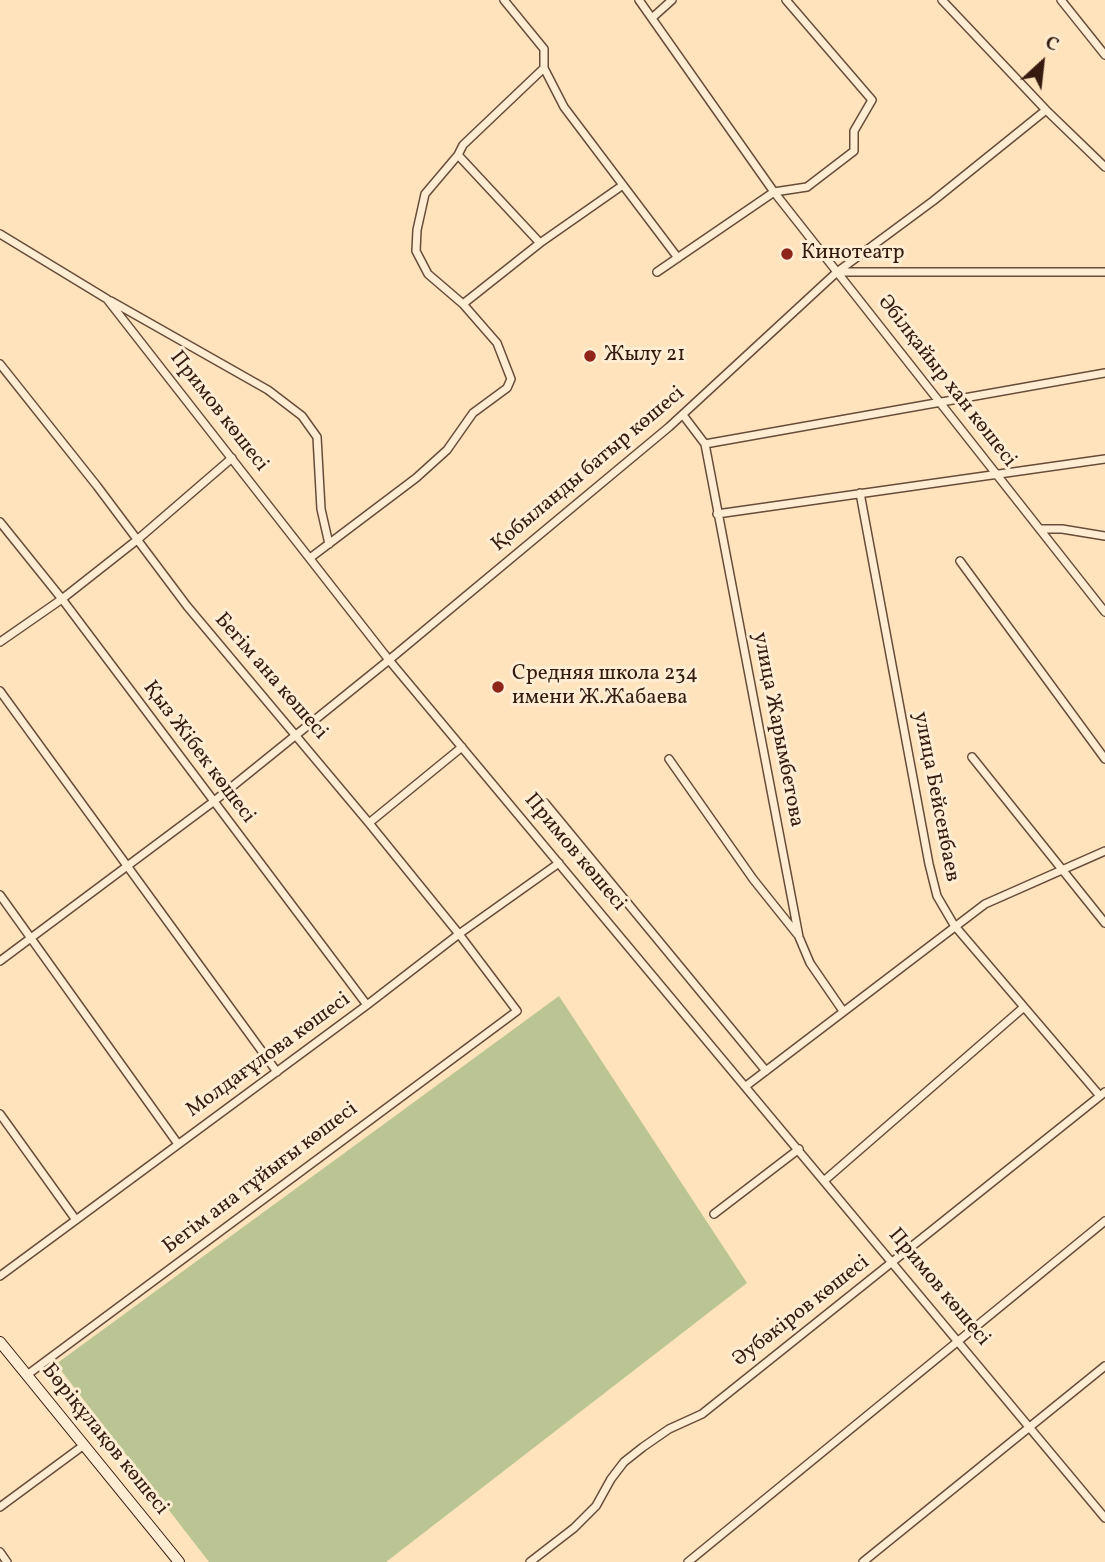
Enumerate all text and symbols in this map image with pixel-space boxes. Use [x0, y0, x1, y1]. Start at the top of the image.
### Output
north arrow [1007, 28, 1077, 98]
text: С [1040, 30, 1063, 59]
place label: Кинотеатр [801, 241, 904, 267]
marker: Кинотеатр [779, 246, 795, 262]
street label: Әбілқайыр хан көшесі [871, 291, 1021, 473]
place label: Жылу 21 [604, 343, 685, 369]
street label: Примов көшесі [163, 347, 273, 477]
marker: Жылу 21 [582, 348, 598, 364]
street label: Қобыланды батыр көшесі [487, 382, 691, 558]
street label: Бегім ана көшесі [208, 608, 332, 746]
street label: улица Жарымбетова [746, 630, 808, 830]
place label: Средняя школа 234 имени Ж.Жабаева [512, 662, 698, 712]
street label: Қыз Жібек көшесі [136, 677, 260, 829]
marker: Средняя школа 234 имени Ж.Жабаева [490, 679, 506, 695]
street label: улица Бейсенбаев [906, 710, 964, 884]
street label: Примов көшесі [517, 789, 631, 917]
street label: Молдағұлова көшесі [182, 988, 356, 1124]
street label: Бегім ана тұйығы көшесі [159, 1097, 363, 1261]
street label: Примов көшесі [881, 1224, 995, 1352]
street label: Әубәкіров көшесі [729, 1251, 875, 1373]
street label: Бөріқұлақов көшесі [35, 1359, 173, 1521]

